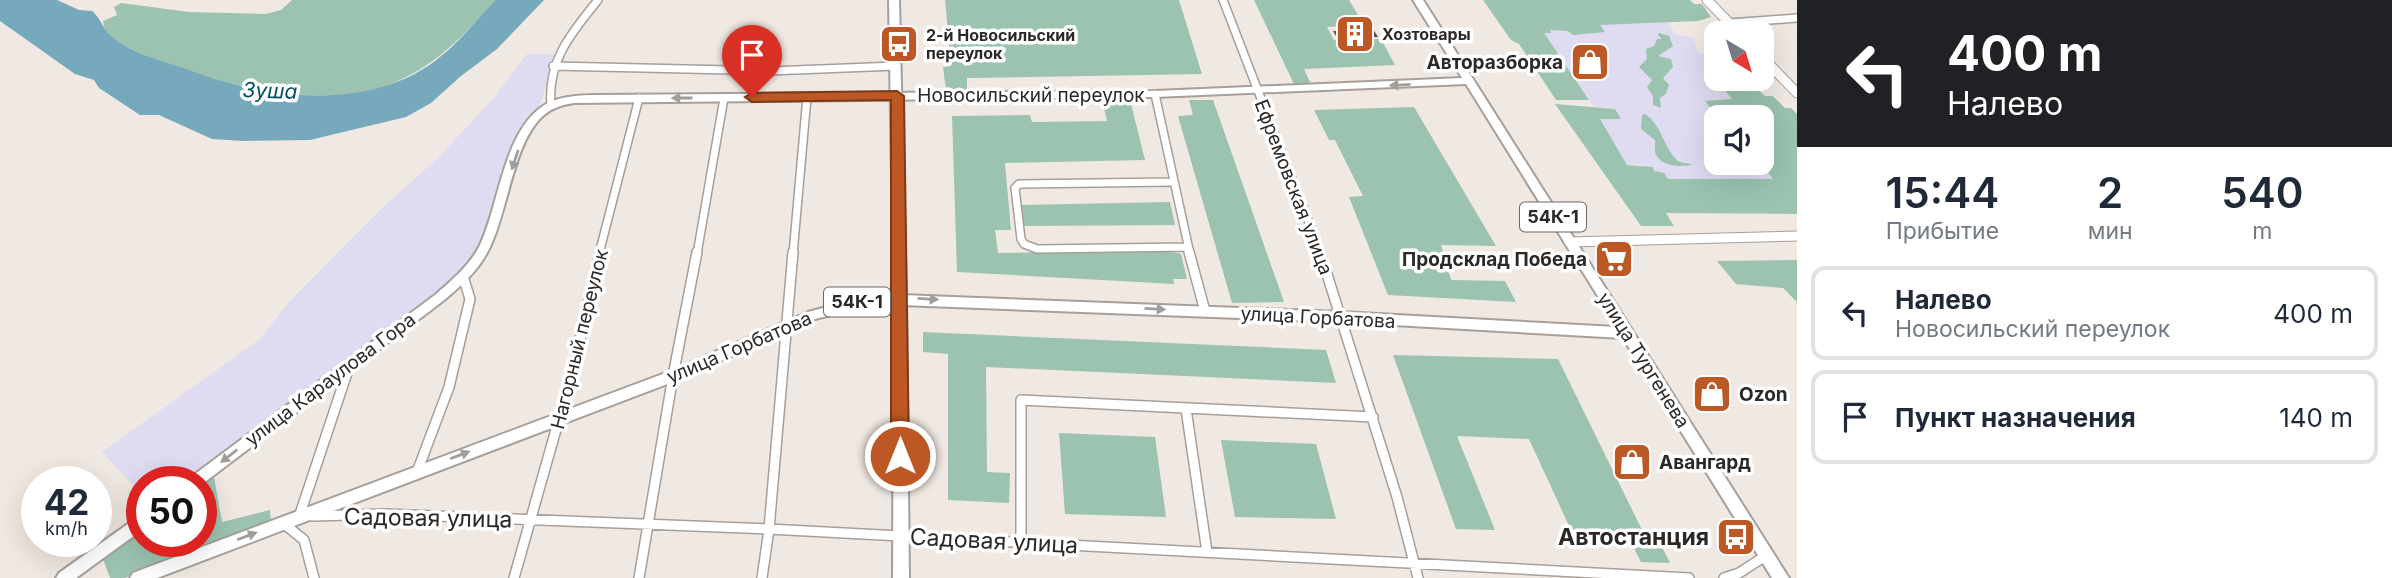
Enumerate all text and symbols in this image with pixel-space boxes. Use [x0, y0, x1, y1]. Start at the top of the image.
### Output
building icon: Хозтовары [1334, 13, 1376, 55]
north arrow [1704, 21, 1774, 91]
map controls [1704, 21, 1774, 175]
bus stop icon: 2-й Новосильский переулок [878, 23, 920, 65]
place label: Хозтовары [1382, 24, 1471, 44]
text: 400 m [1947, 24, 2103, 83]
pin [722, 25, 782, 97]
place label: 2-й Новосильский переулок [926, 25, 1075, 63]
icon: left [1832, 28, 1923, 119]
icon: arrive [733, 36, 771, 74]
shop icon: Авторазборка [1569, 41, 1611, 83]
place label: Авторазборка [1427, 51, 1563, 74]
water label: Зуша [242, 77, 298, 104]
one-way arrow [1389, 80, 1411, 91]
street label: Новосильский переулок [917, 84, 1145, 107]
text: Налево [1947, 84, 2063, 123]
one-way arrow [671, 92, 693, 104]
street label: Ефремовская улица [1250, 96, 1338, 278]
button: sound [1704, 105, 1774, 175]
one-way arrow [509, 150, 520, 171]
text: 15:44 [1886, 167, 1999, 218]
text: 2 [2097, 167, 2123, 218]
text: 540 [2221, 167, 2303, 218]
road number: 54К-1 [1520, 202, 1586, 232]
text: Прибытие [1886, 217, 1999, 245]
text: мин [2088, 217, 2133, 245]
text: m [2252, 217, 2272, 245]
supermarket icon: Продсклад Победа [1593, 238, 1635, 280]
street label: Нагорный переулок [546, 246, 613, 431]
place label: Продсклад Победа [1402, 248, 1587, 271]
text: Налево [1895, 284, 1992, 315]
road number: 54К-1 [824, 288, 890, 316]
street label: улица Тургенева [1593, 288, 1695, 432]
one-way arrow [917, 293, 939, 304]
icon: left [1836, 294, 1874, 332]
text: 400 m [2273, 298, 2353, 329]
street label: улица Горбатова [1240, 302, 1396, 333]
one-way arrow [1144, 304, 1166, 315]
street label: улица Горбатова [663, 307, 815, 388]
street label: улица Караулова Гора [241, 308, 420, 451]
text: Новосильский переулок [1895, 315, 2170, 343]
shop icon: Ozon [1691, 373, 1733, 415]
place label: Ozon [1739, 383, 1788, 406]
icon: arrive [1836, 398, 1874, 436]
text: Пункт назначения [1895, 402, 2136, 433]
text: 140 m [2279, 402, 2353, 433]
position arrow [863, 419, 937, 493]
shop icon: Авангард [1611, 441, 1653, 483]
one-way arrow [220, 448, 238, 462]
one-way arrow [450, 450, 471, 461]
place label: Авангард [1659, 451, 1751, 474]
speed limit sign: 50 [126, 466, 217, 557]
text: 42 [44, 481, 89, 523]
street label: Садовая улица [344, 503, 512, 533]
bus stop icon: Автостанция [1715, 516, 1757, 558]
text: km/h [45, 518, 88, 539]
street label: Садовая улица [909, 523, 1079, 559]
place label: Автостанция [1558, 523, 1709, 551]
one-way arrow [237, 530, 258, 541]

